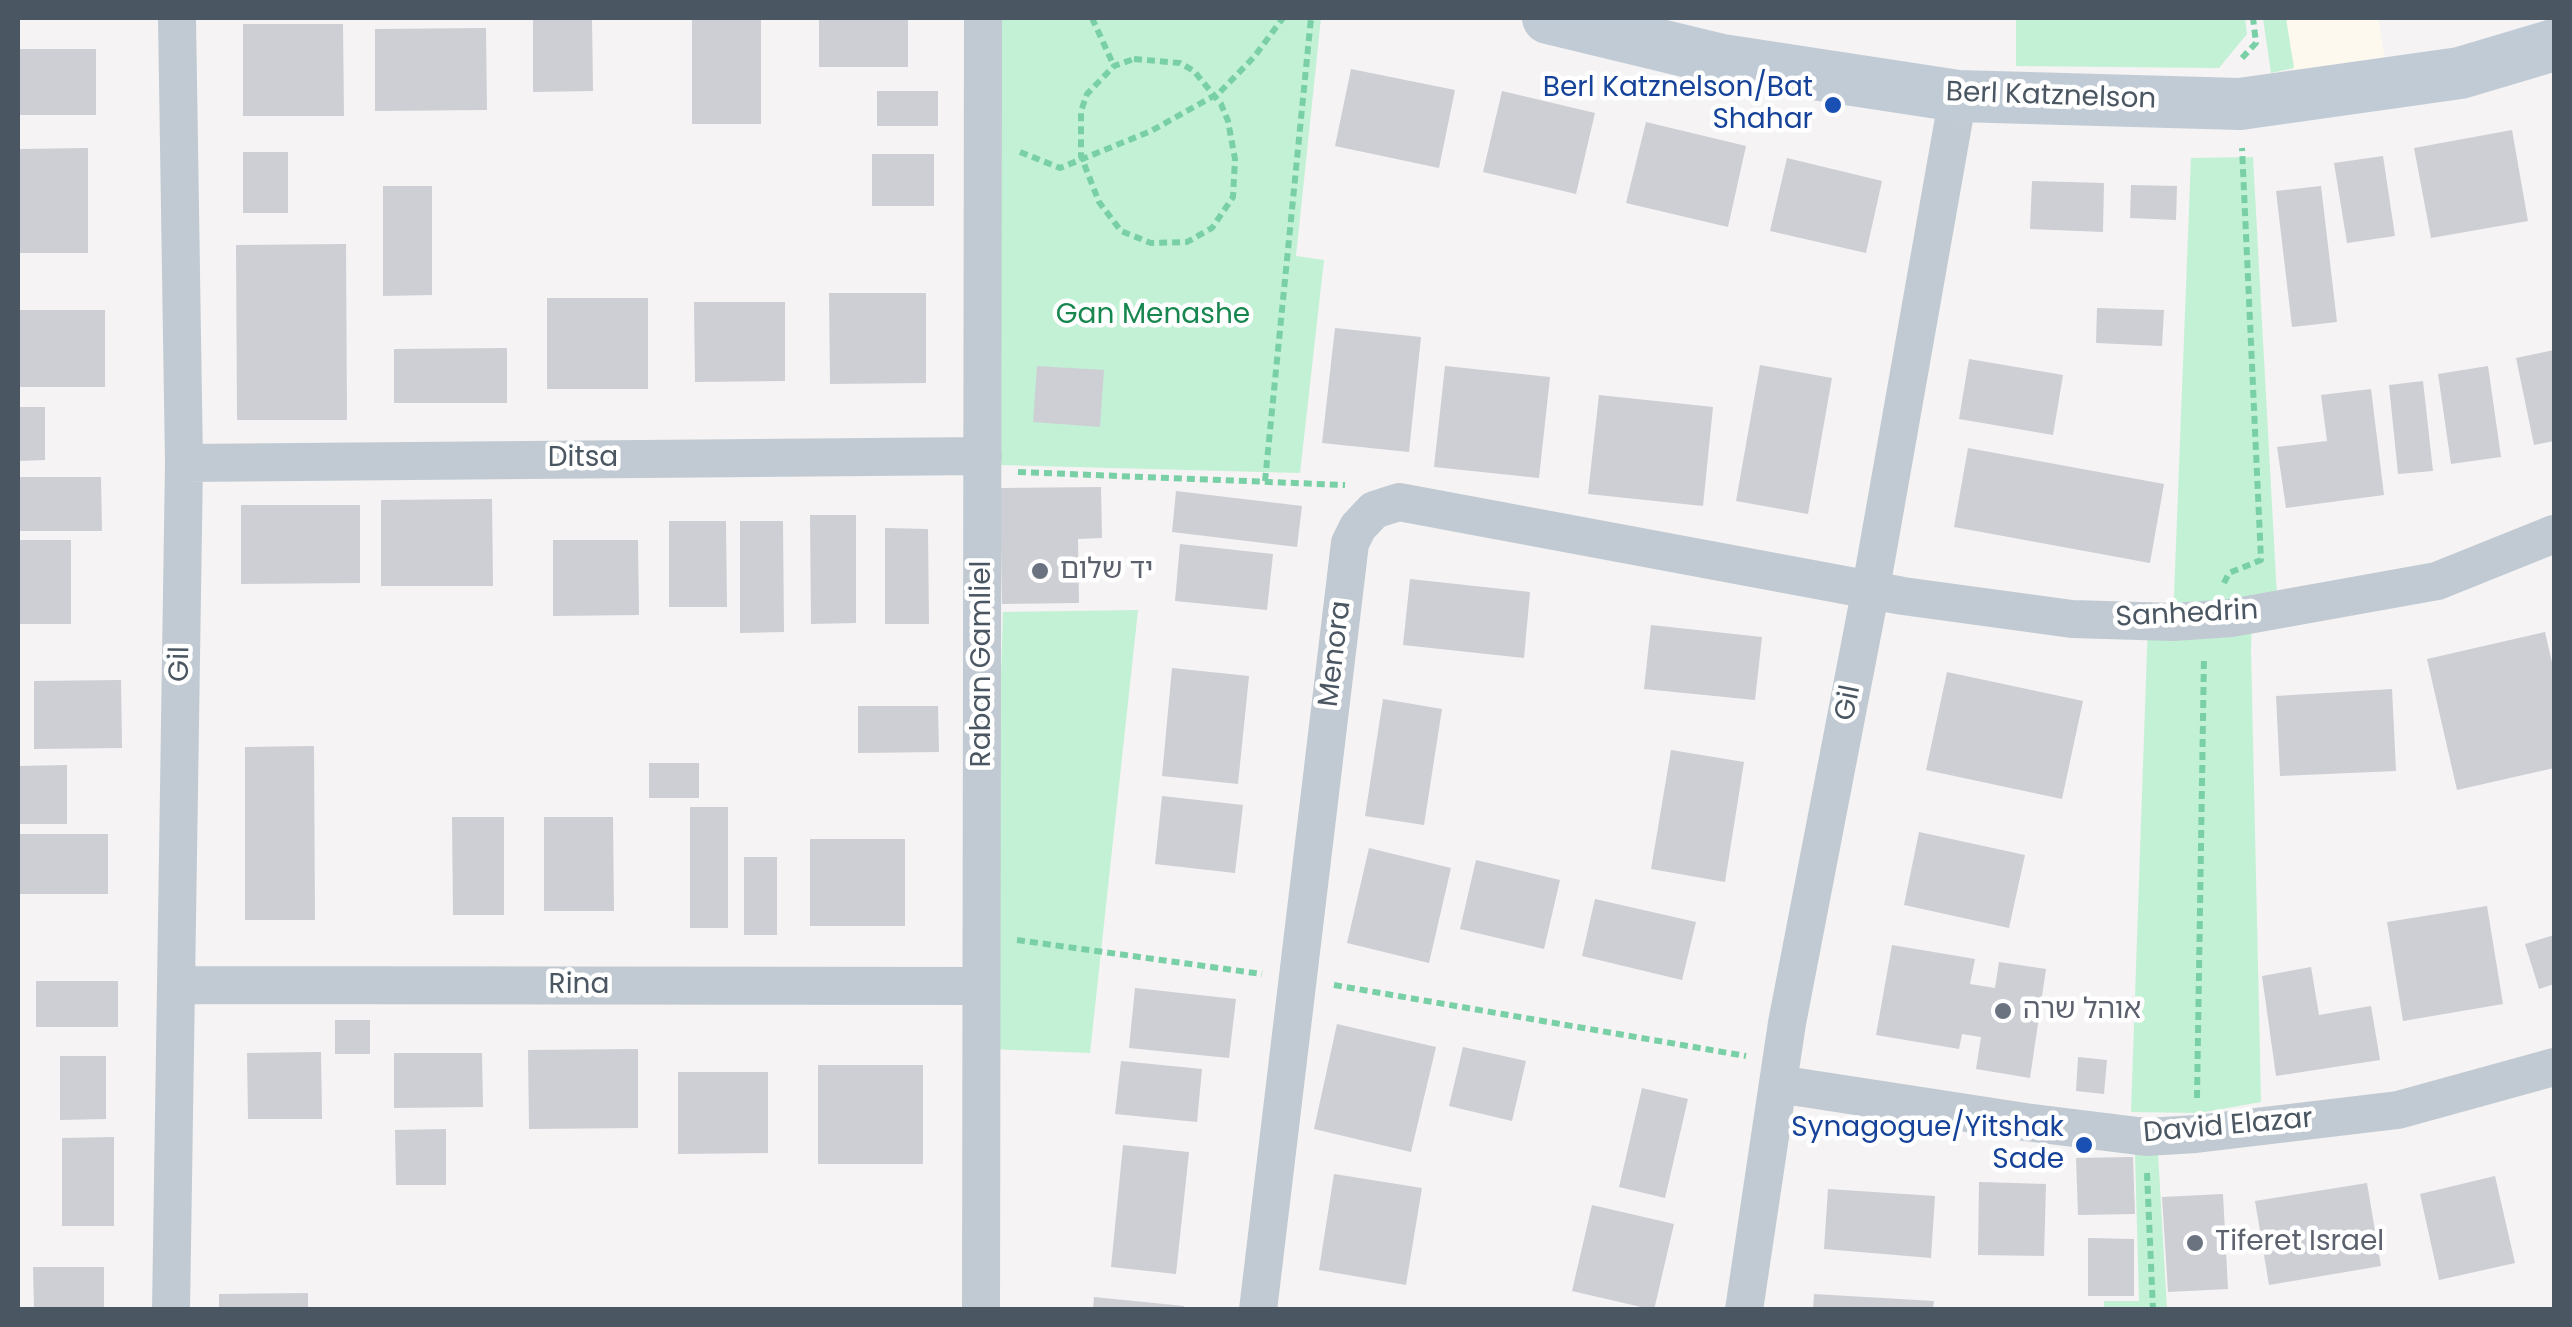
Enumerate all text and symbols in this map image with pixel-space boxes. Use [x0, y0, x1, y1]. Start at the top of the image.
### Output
place label: Berl Katznelson/Bat Shahar [1543, 72, 1813, 138]
street label: Berl Katznelson [1945, 77, 2157, 117]
marker: Berl Katznelson/Bat Shahar [1822, 94, 1844, 116]
park label: Gan Menashe [1056, 299, 1250, 333]
street label: Ditsa [548, 442, 618, 476]
place label: יד שלום [1060, 554, 1153, 588]
marker: יד שלום [1029, 560, 1051, 582]
street label: Raban Gamliel [966, 561, 1000, 767]
street label: Sanhedrin [2115, 594, 2259, 636]
street label: Menora [1313, 599, 1359, 709]
street label: Gil [164, 646, 198, 682]
street label: Gil [1829, 682, 1869, 724]
street label: Rina [549, 969, 609, 1003]
place label: אוהל שרה [2023, 994, 2141, 1028]
marker: אוהל שרה [1992, 1000, 2014, 1022]
street label: David Elazar [2142, 1103, 2314, 1151]
place label: Synagogue/Yitshak Sade [1791, 1112, 2064, 1178]
marker: Synagogue/Yitshak Sade [2073, 1134, 2095, 1156]
place label: Tiferet Israel [2215, 1226, 2384, 1260]
marker: Tiferet Israel [2184, 1232, 2206, 1254]

